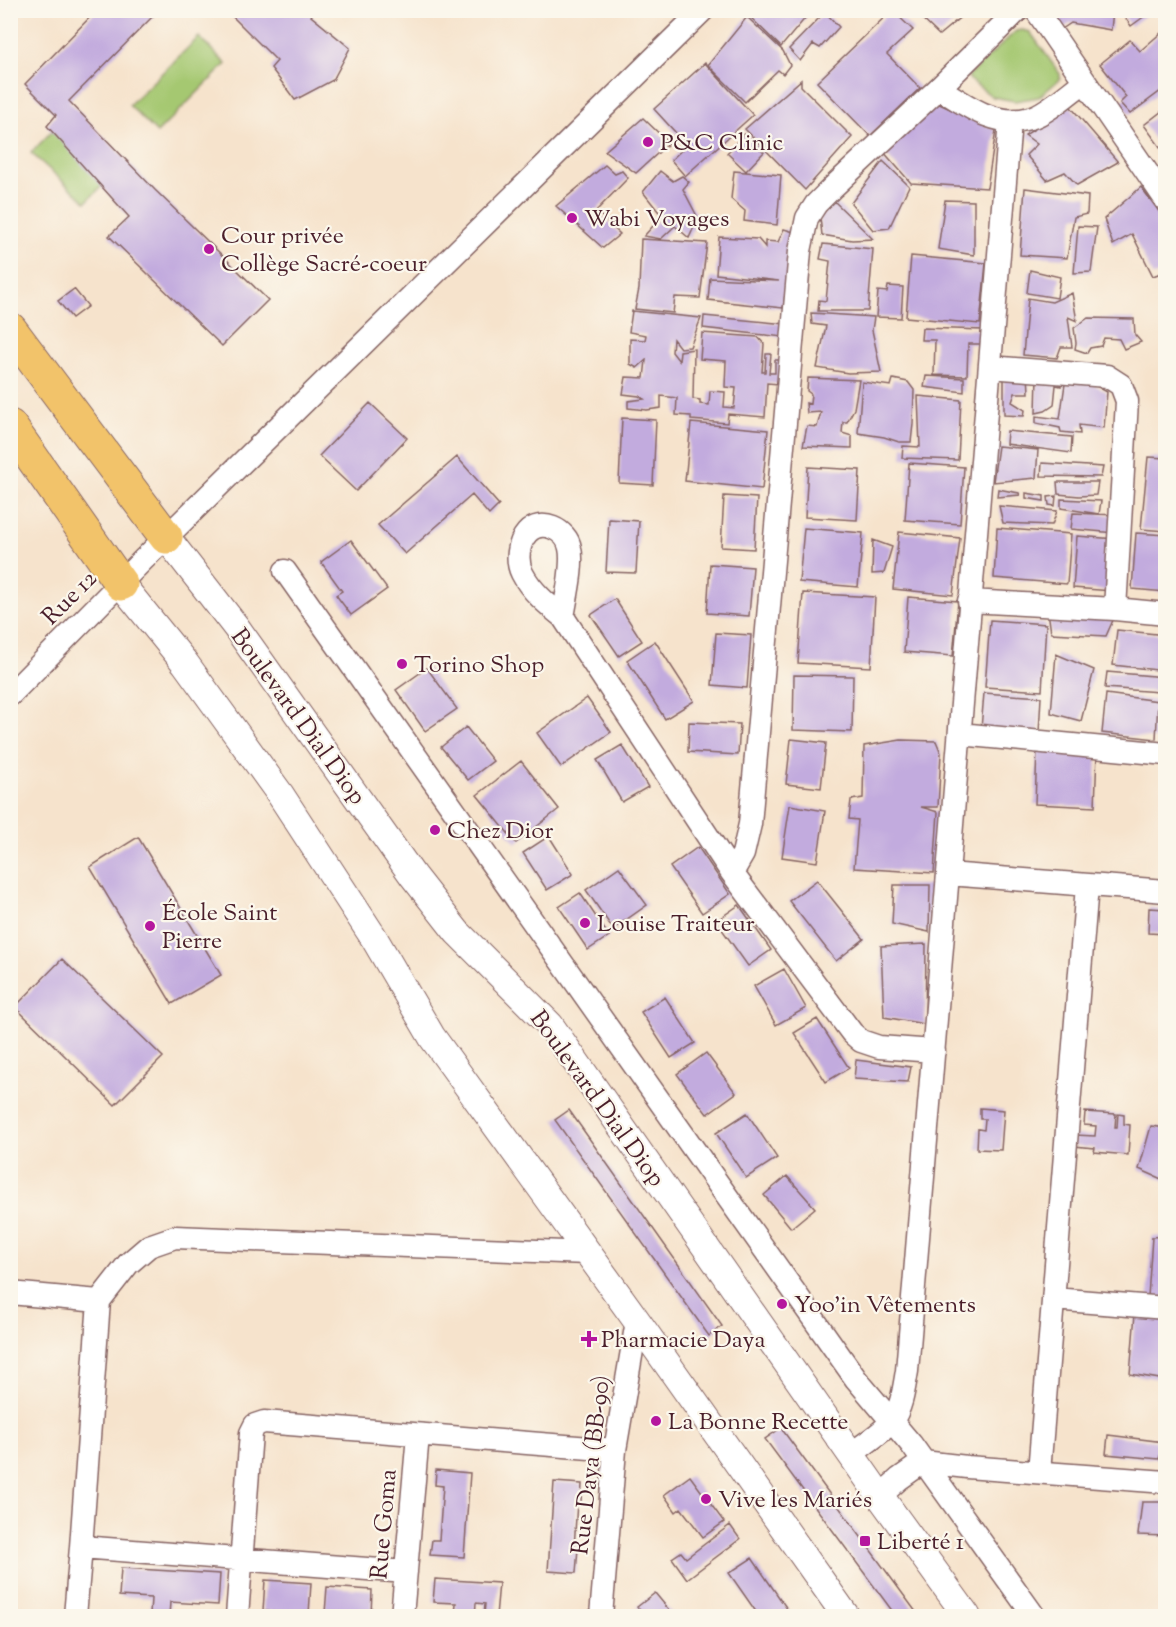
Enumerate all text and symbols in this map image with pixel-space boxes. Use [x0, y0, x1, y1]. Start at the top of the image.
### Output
place label: P&C Clinic [660, 127, 783, 161]
marker: P&C Clinic [641, 135, 655, 149]
place label: Wabi Voyages [584, 203, 729, 237]
marker: Wabi Voyages [565, 211, 579, 225]
place label: Cour privée Collège Sacré-coeur [221, 220, 427, 282]
marker: Cour privée Collège Sacré-coeur [202, 242, 216, 256]
street label: Rue 12 [35, 563, 106, 634]
street label: Boulevard Dial Diop [222, 622, 373, 812]
place label: Torino Shop [414, 649, 544, 683]
marker: Torino Shop [395, 657, 409, 671]
place label: Chez Dior [447, 815, 553, 849]
marker: Chez Dior [428, 823, 442, 837]
place label: École Saint Pierre [162, 897, 277, 959]
place label: Louise Traiteur [597, 908, 755, 942]
marker: Louise Traiteur [578, 916, 592, 930]
marker: École Saint Pierre [143, 919, 157, 933]
street label: Boulevard Dial Diop [521, 1004, 672, 1194]
place label: Yoo'in Vêtements [794, 1289, 976, 1323]
marker: Yoo'in Vêtements [775, 1297, 789, 1311]
place label: Pharmacie Daya [601, 1324, 766, 1358]
marker: Pharmacie Daya [582, 1332, 596, 1346]
street label: Rue Daya (BB-90) [564, 1374, 620, 1557]
place label: La Bonne Recette [668, 1406, 849, 1440]
marker: La Bonne Recette [649, 1414, 663, 1428]
street label: Rue Goma [363, 1468, 407, 1581]
place label: Vive les Mariés [718, 1484, 872, 1518]
marker: Vive les Mariés [699, 1492, 713, 1506]
place label: Liberté 1 [877, 1526, 964, 1560]
marker: Liberté 1 [858, 1534, 872, 1548]

